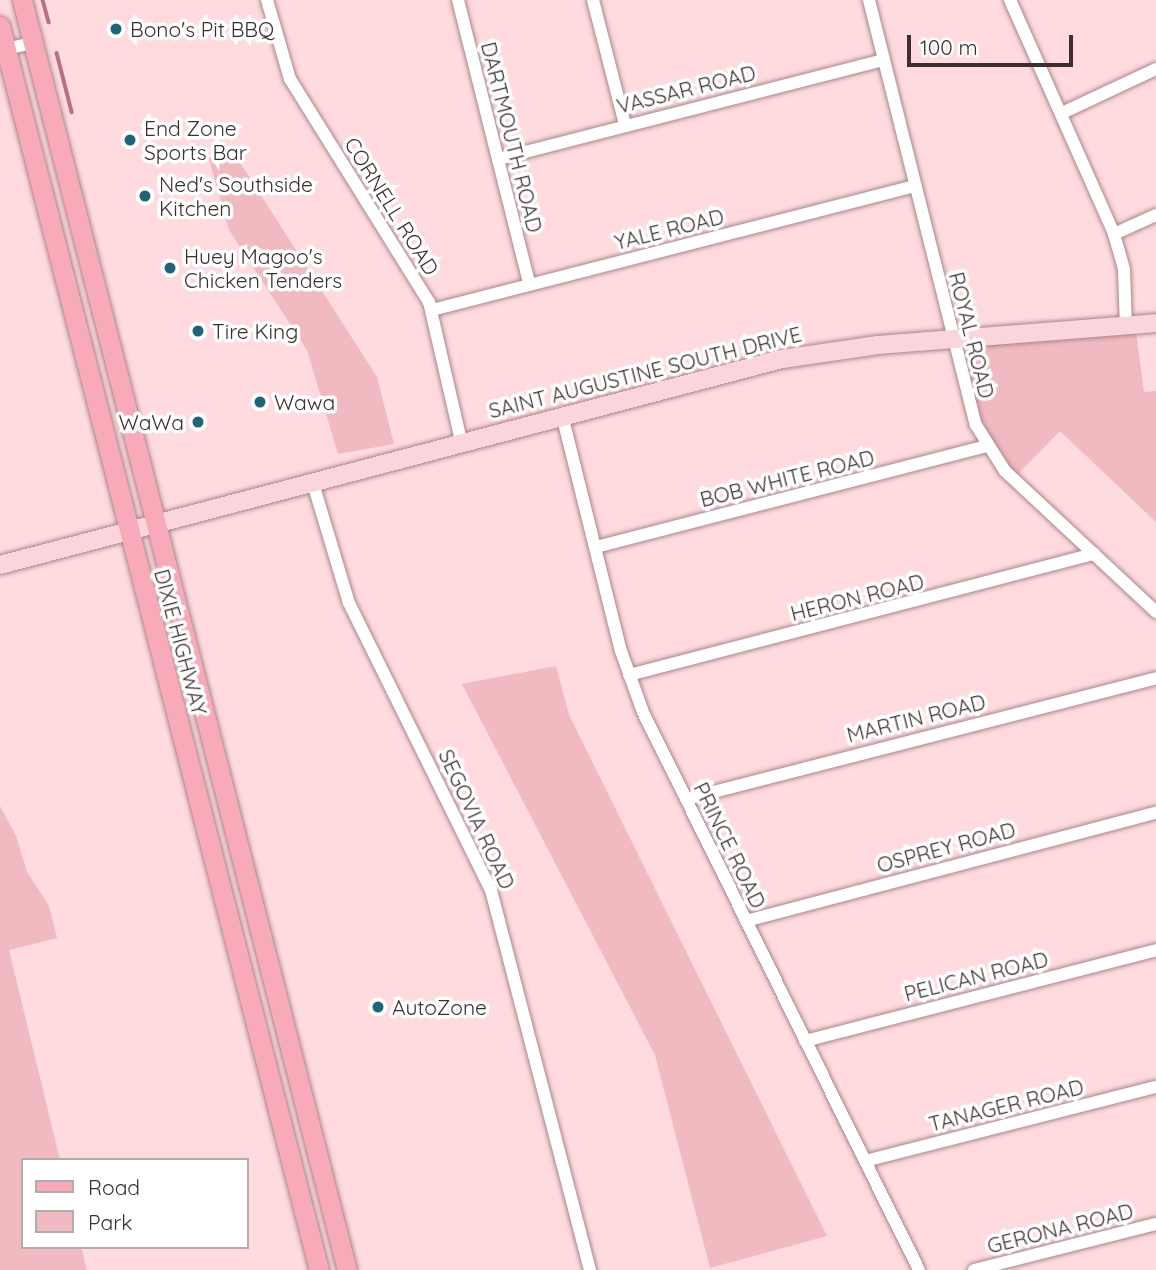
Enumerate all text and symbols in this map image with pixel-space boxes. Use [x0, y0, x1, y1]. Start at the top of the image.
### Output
place label: Bono's Pit BBQ [130, 16, 274, 42]
marker: Bono's Pit BBQ [108, 21, 124, 37]
scale bar [911, 21, 1077, 65]
text: 100 m [920, 34, 978, 60]
street label: DARTMOUTH ROAD [476, 39, 548, 235]
street label: VASSAR ROAD [614, 60, 758, 118]
place label: End Zone Sports Bar [144, 115, 247, 165]
marker: End Zone Sports Bar [122, 132, 138, 148]
street label: CORNELL ROAD [340, 132, 444, 280]
place label: Ned's Southside Kitchen [159, 171, 313, 221]
marker: Ned's Southside Kitchen [137, 188, 153, 204]
street label: YALE ROAD [612, 203, 726, 255]
place label: Huey Magoo's Chicken Tenders [184, 243, 342, 293]
marker: Huey Magoo's Chicken Tenders [162, 260, 178, 276]
street label: ROYAL ROAD [944, 269, 1000, 401]
place label: Tire King [212, 318, 298, 344]
street label: SAINT AUGUSTINE SOUTH DRIVE [486, 321, 804, 423]
marker: Tire King [190, 323, 206, 339]
place label: Wawa [274, 389, 335, 415]
marker: Wawa [252, 394, 268, 410]
place label: WaWa [119, 409, 184, 435]
marker: WaWa [190, 414, 206, 430]
street label: BOB WHITE ROAD [697, 444, 877, 512]
street label: DIXIE HIGHWAY [149, 566, 213, 718]
street label: HERON ROAD [788, 568, 926, 626]
street label: MARTIN ROAD [844, 689, 988, 747]
street label: SEGOVIA ROAD [434, 745, 520, 893]
street label: PRINCE ROAD [689, 778, 771, 912]
street label: OSPREY ROAD [874, 816, 1018, 878]
street label: PELICAN ROAD [901, 946, 1051, 1006]
place label: AutoZone [392, 994, 487, 1020]
marker: AutoZone [370, 999, 386, 1015]
street label: TANAGER ROAD [926, 1074, 1086, 1136]
legend [21, 1158, 248, 1249]
text: Road [88, 1174, 140, 1200]
street label: GERONA ROAD [984, 1198, 1136, 1258]
text: Park [88, 1209, 132, 1235]

